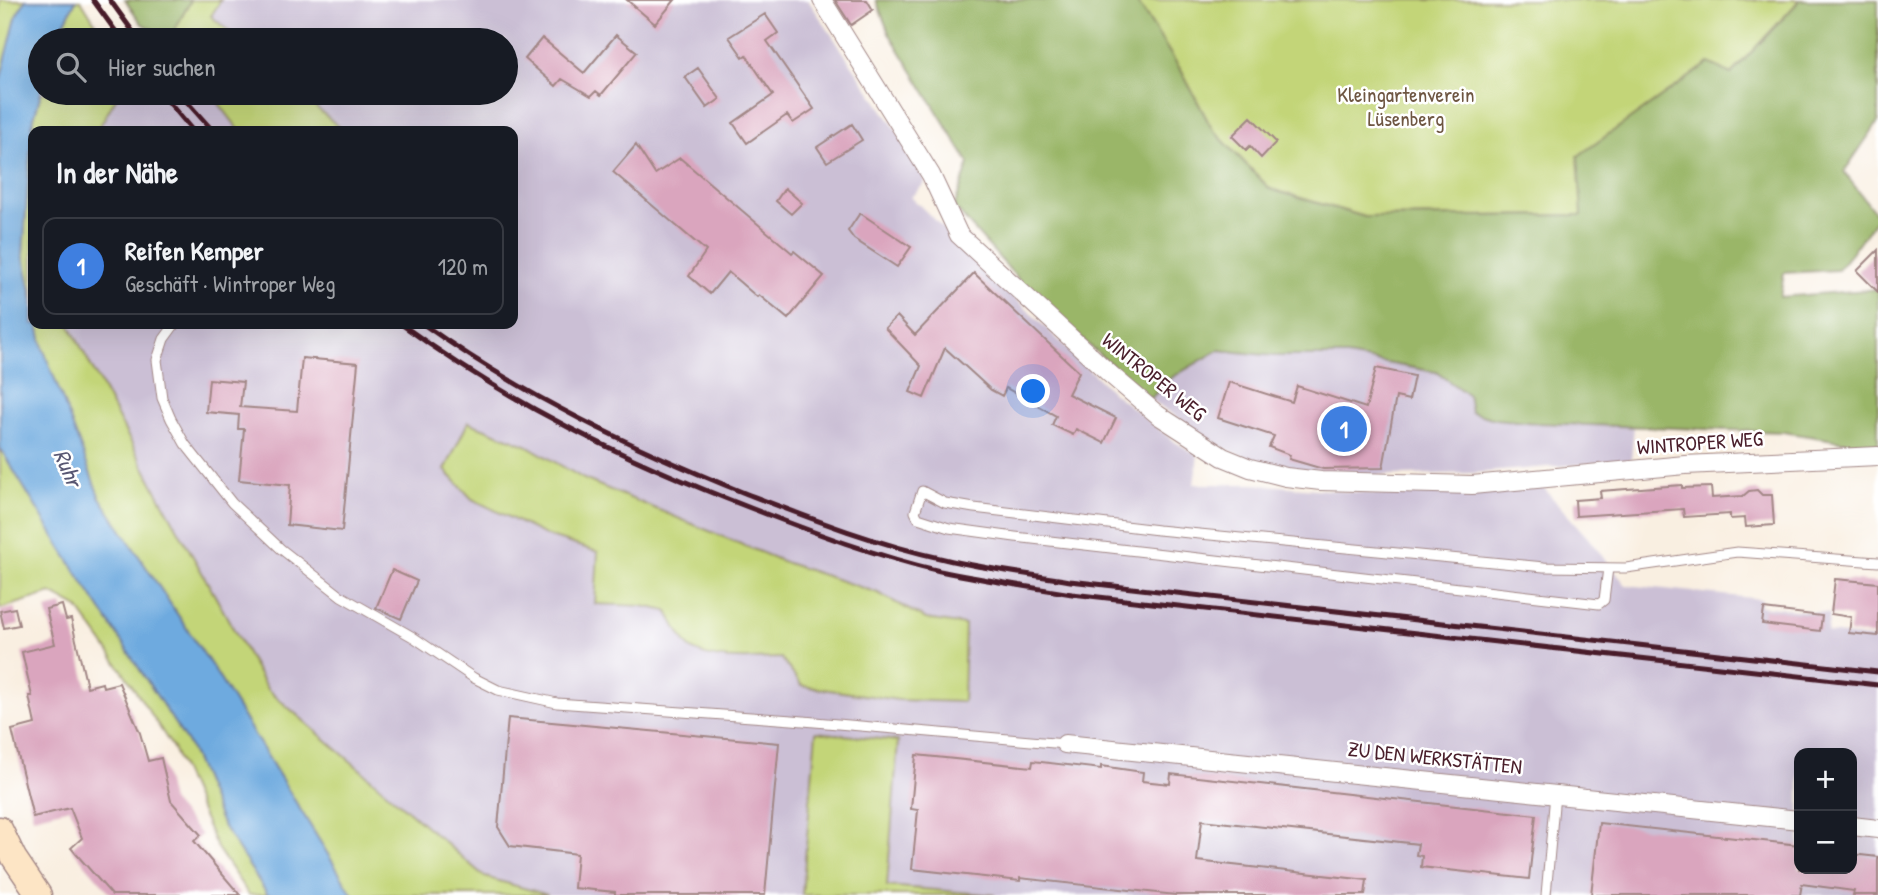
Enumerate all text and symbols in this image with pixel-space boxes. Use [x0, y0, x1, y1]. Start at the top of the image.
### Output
search box [28, 28, 518, 105]
icon: search [52, 48, 90, 86]
text: Hier suchen [108, 49, 216, 84]
park label: Kleingartenverein Lüsenberg [1337, 80, 1475, 133]
text: In der Nähe [56, 152, 178, 192]
text: Reifen Kemper [125, 233, 264, 268]
text: 1 [77, 251, 85, 282]
text: 120 m [438, 251, 488, 282]
text: Geschäft · Wintroper Weg [125, 268, 335, 299]
street label: WINTROPER WEG [1096, 326, 1212, 428]
your location [1016, 374, 1050, 408]
pin: 1 [1321, 403, 1367, 455]
street label: WINTROPER WEG [1636, 424, 1764, 461]
water label: Ruhr [47, 444, 92, 494]
street label: ZU DEN WERKSTÄTTEN [1347, 734, 1524, 781]
map controls [1794, 748, 1857, 874]
button: + [1794, 748, 1857, 811]
button: − [1794, 811, 1857, 874]

